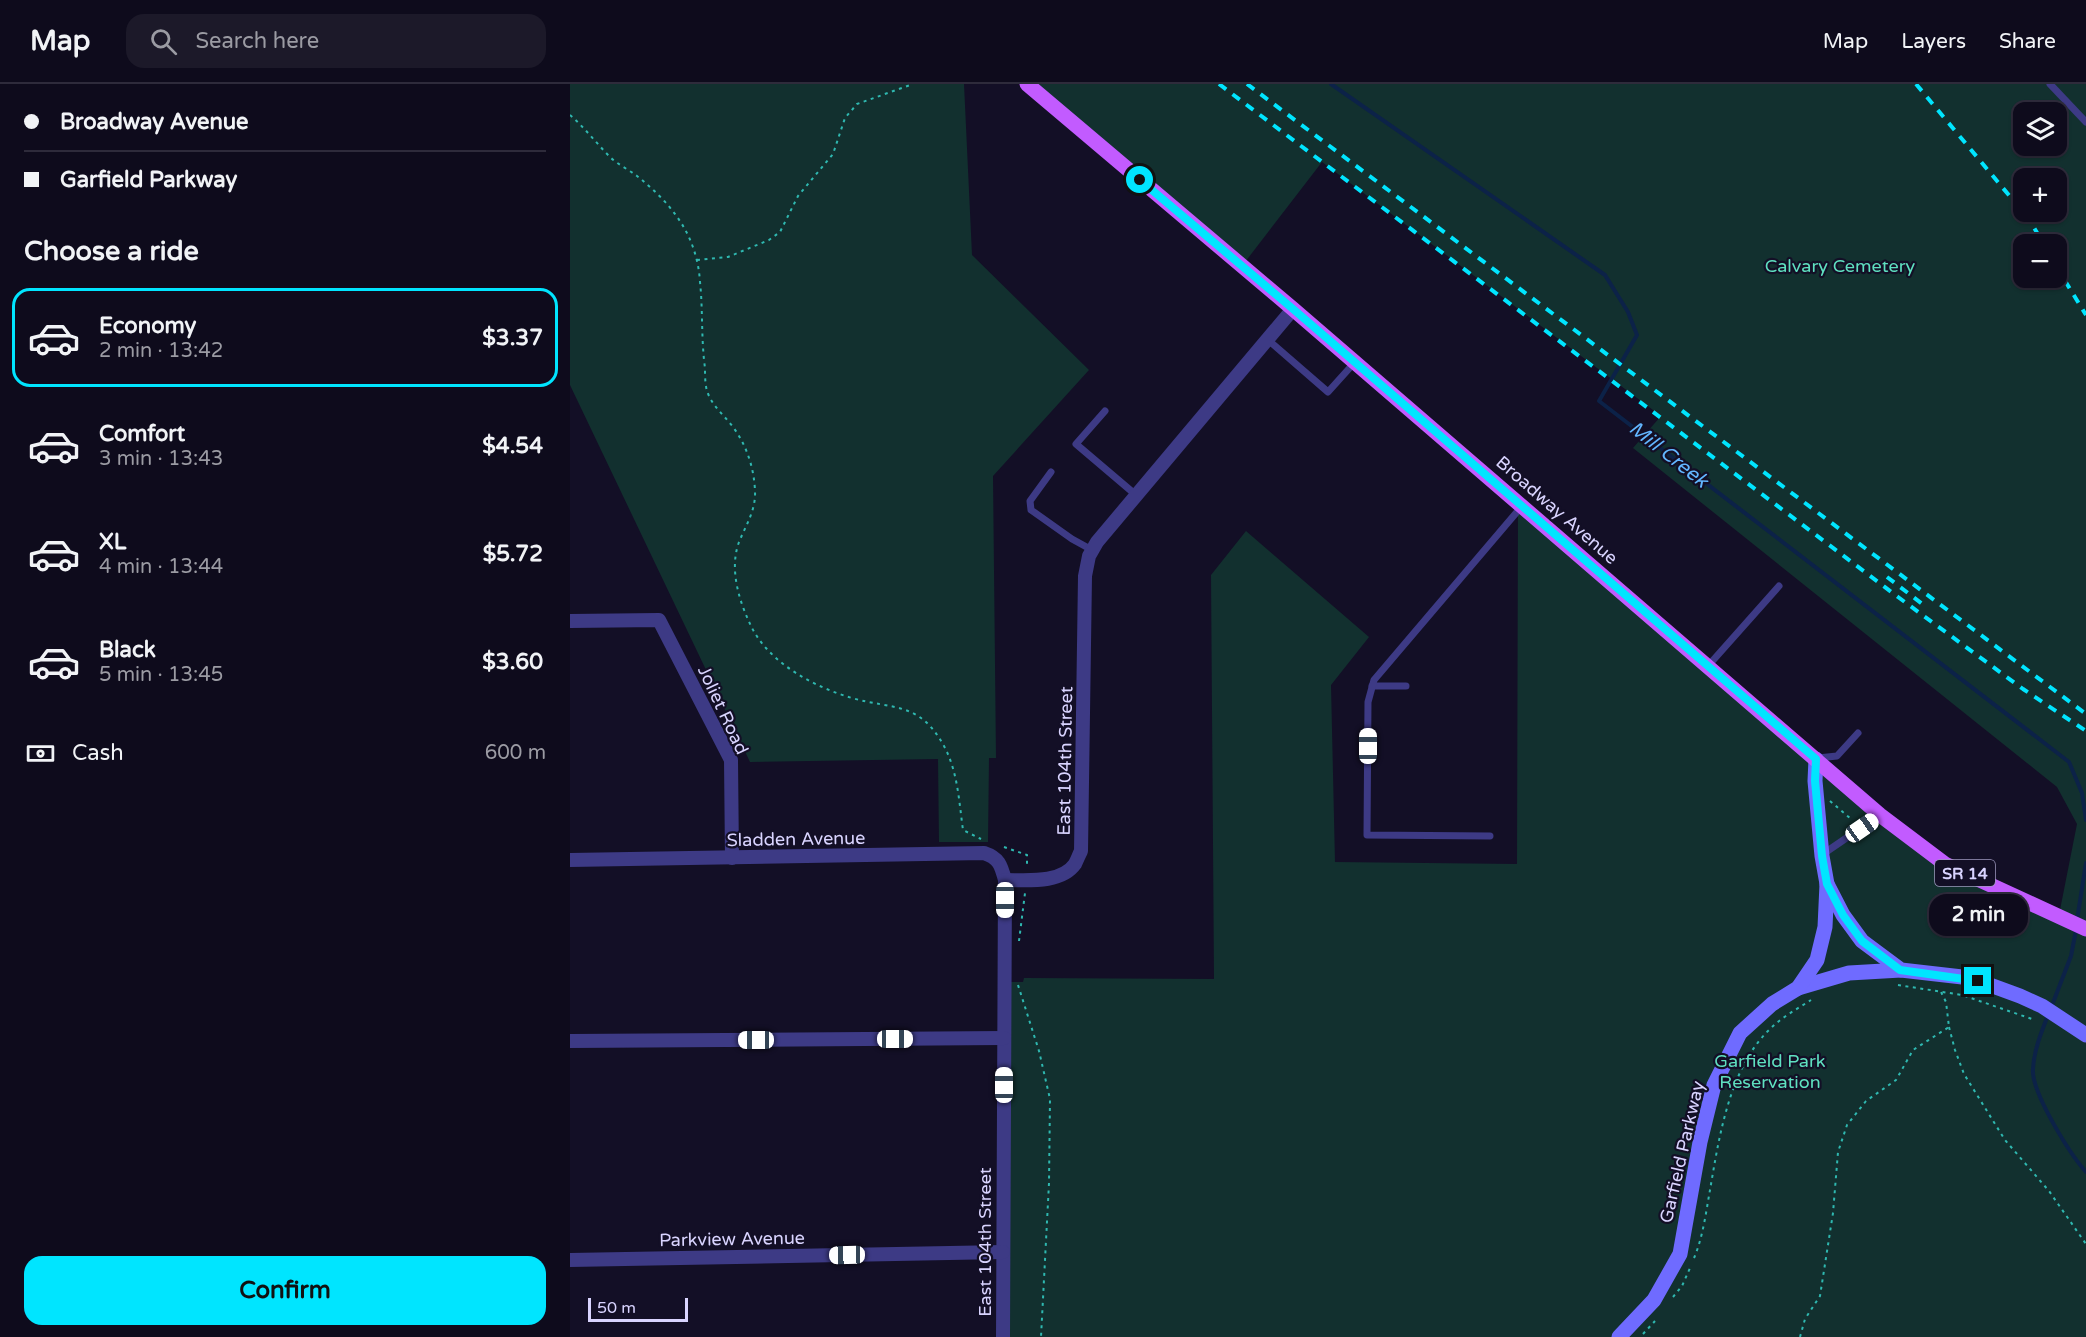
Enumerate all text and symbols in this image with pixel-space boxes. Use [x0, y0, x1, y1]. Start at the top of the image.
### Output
search box [126, 14, 546, 68]
text: Map [30, 24, 90, 58]
icon: search [147, 25, 180, 58]
text: Search here [195, 28, 319, 54]
text: Map [1823, 29, 1868, 54]
text: Layers [1901, 29, 1966, 54]
text: Share [1999, 29, 2056, 54]
map controls [2013, 102, 2067, 288]
button: layers [2013, 102, 2067, 156]
text: Broadway Avenue [60, 109, 249, 135]
route start [1126, 166, 1153, 193]
text: Garfield Parkway [60, 167, 237, 193]
button: + [2013, 168, 2067, 222]
button: − [2013, 234, 2067, 288]
text: Choose a ride [24, 235, 199, 268]
park label: Calvary Cemetery [1765, 255, 1916, 277]
icon: car [27, 311, 81, 365]
text: Economy [99, 313, 196, 339]
text: $3.37 [482, 325, 543, 351]
text: 2 min · 13:42 [99, 339, 223, 363]
water label: Mill Creek [1624, 416, 1714, 494]
icon: car [27, 419, 81, 473]
text: Comfort [99, 421, 185, 447]
text: $4.54 [482, 433, 543, 459]
text: 3 min · 13:43 [99, 447, 223, 471]
street label: Broadway Avenue [1492, 451, 1622, 569]
icon: car [27, 527, 81, 581]
text: XL [99, 529, 126, 555]
text: $5.72 [483, 541, 543, 567]
text: 4 min · 13:44 [99, 555, 223, 579]
icon: car [27, 635, 81, 689]
text: Black [99, 637, 156, 663]
text: $3.60 [482, 649, 543, 675]
street label: Joliet Road [693, 662, 753, 758]
text: 5 min · 13:45 [99, 663, 223, 687]
street label: East 104th Street [1053, 686, 1077, 836]
car [1359, 728, 1377, 764]
icon: cash [24, 737, 57, 770]
text: Cash [72, 740, 124, 766]
text: 600 m [485, 741, 546, 765]
car [1842, 810, 1882, 846]
street label: Sladden Avenue [727, 827, 865, 851]
road number: SR 14 [1935, 860, 1995, 886]
car [996, 882, 1014, 918]
callout: 2 min [1928, 894, 2028, 936]
text: 2 min [1952, 903, 2005, 927]
route end [1964, 967, 1991, 994]
car [877, 1030, 913, 1048]
car [738, 1031, 774, 1049]
park label: Garfield Park Reservation [1714, 1050, 1826, 1093]
car [995, 1067, 1013, 1103]
street label: Garfield Parkway [1655, 1079, 1709, 1225]
street label: East 104th Street [974, 1167, 996, 1317]
street label: Parkview Avenue [659, 1227, 805, 1251]
car [829, 1246, 865, 1264]
button: Confirm [24, 1256, 546, 1325]
scale bar [588, 1295, 688, 1322]
text: 50 m [597, 1298, 636, 1318]

